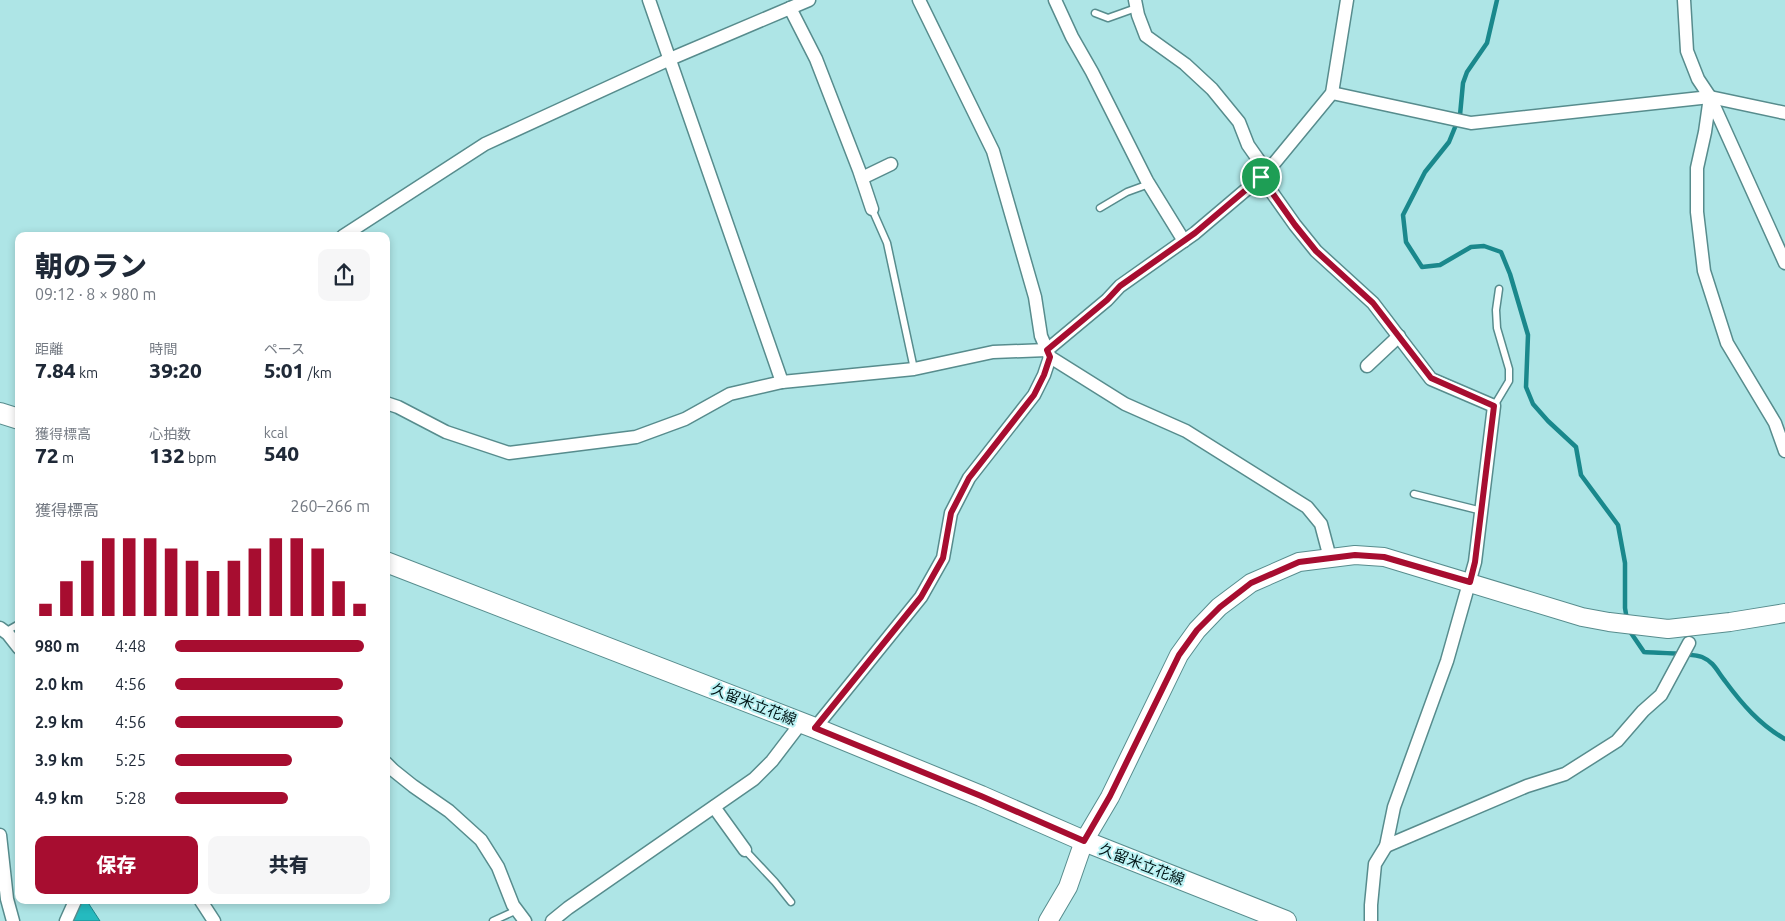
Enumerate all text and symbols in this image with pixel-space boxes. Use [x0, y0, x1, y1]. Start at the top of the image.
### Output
pin [1240, 156, 1282, 198]
icon: arrive [1247, 163, 1275, 191]
button: share [318, 249, 370, 301]
text: 朝のラン [35, 250, 147, 281]
text: 09:12 · 8 × 980 m [35, 285, 156, 303]
text: 距離 [35, 341, 63, 357]
text: 時間 [149, 341, 177, 357]
text: ペース [264, 341, 305, 357]
text: 7.84 [35, 358, 76, 382]
text: 39:20 [149, 358, 202, 382]
text: 5:01 [264, 358, 304, 382]
text: km [76, 365, 98, 381]
text: /km [304, 365, 332, 381]
text: kcal [264, 425, 288, 441]
text: 獲得標高 [35, 426, 91, 442]
text: 心拍数 [149, 426, 191, 442]
text: 540 [264, 441, 299, 465]
text: 72 [35, 443, 59, 467]
text: 132 [149, 443, 185, 467]
text: m [59, 450, 74, 466]
text: bpm [185, 450, 217, 466]
text: 260–266 m [290, 497, 370, 515]
text: 獲得標高 [35, 501, 99, 519]
text: 980 m [35, 637, 80, 655]
text: 4:48 [115, 637, 146, 655]
text: 2.0 km [35, 675, 84, 693]
text: 4:56 [115, 675, 146, 693]
street label: 久留米立花線 [709, 680, 799, 728]
text: 2.9 km [35, 713, 84, 731]
text: 4:56 [115, 713, 146, 731]
text: 3.9 km [35, 751, 84, 769]
text: 5:25 [115, 751, 146, 769]
text: 4.9 km [35, 789, 84, 807]
text: 5:28 [115, 789, 146, 807]
button: 保存 [35, 836, 198, 894]
button: 共有 [208, 836, 370, 894]
street label: 久留米立花線 [1097, 840, 1187, 888]

